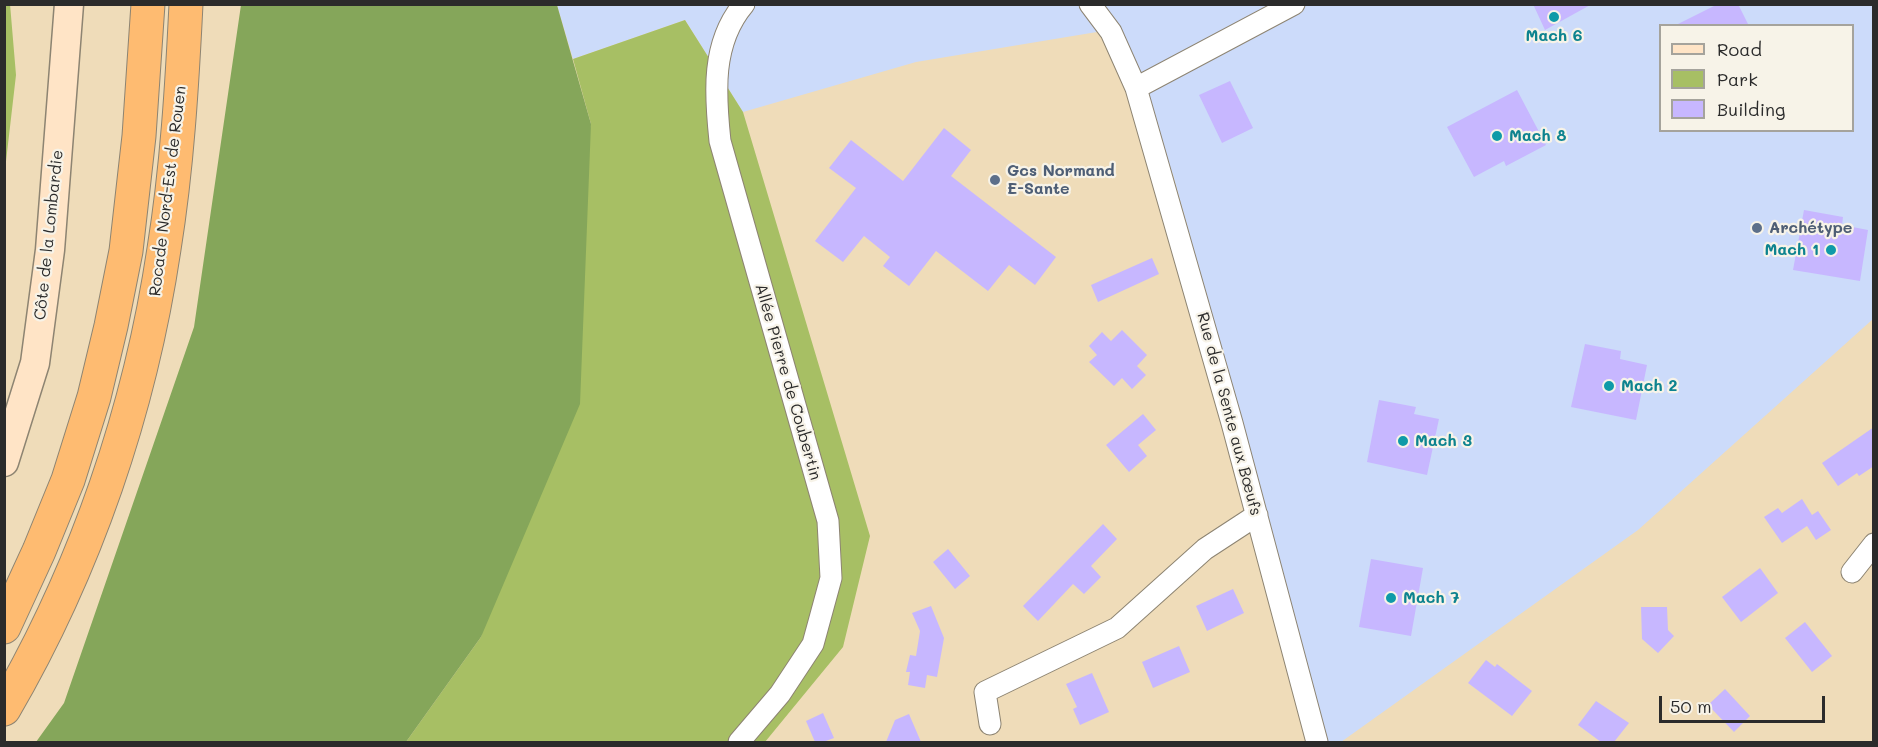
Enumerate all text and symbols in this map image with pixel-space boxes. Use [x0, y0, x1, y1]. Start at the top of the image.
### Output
marker: Mach 6 [1547, 10, 1561, 24]
legend [1659, 24, 1854, 132]
place label: Mach 6 [1525, 26, 1583, 46]
text: Road [1717, 37, 1762, 61]
text: Park [1717, 67, 1758, 91]
street label: Rocade Nord-Est de Rouen [146, 85, 190, 297]
text: Building [1717, 97, 1785, 121]
place label: Mach 8 [1509, 126, 1566, 146]
marker: Mach 8 [1490, 129, 1504, 143]
street label: Côte de la Lombardie [31, 149, 67, 321]
place label: Gcs Normand E-Sante [1007, 161, 1115, 199]
marker: Gcs Normand E-Sante [988, 173, 1002, 187]
place label: Archétype [1769, 218, 1852, 238]
marker: Archétype [1750, 221, 1764, 235]
place label: Mach 1 [1765, 240, 1819, 260]
marker: Mach 1 [1824, 243, 1838, 257]
street label: Allée Pierre de Coubertin [751, 282, 825, 482]
street label: Rue de la Sente aux Bœufs [1193, 310, 1265, 518]
place label: Mach 2 [1621, 376, 1677, 396]
marker: Mach 2 [1602, 379, 1616, 393]
place label: Mach 3 [1415, 431, 1472, 451]
marker: Mach 3 [1396, 434, 1410, 448]
place label: Mach 7 [1403, 588, 1459, 608]
marker: Mach 7 [1384, 591, 1398, 605]
scale bar [1662, 684, 1828, 722]
text: 50 m [1670, 694, 1712, 718]

